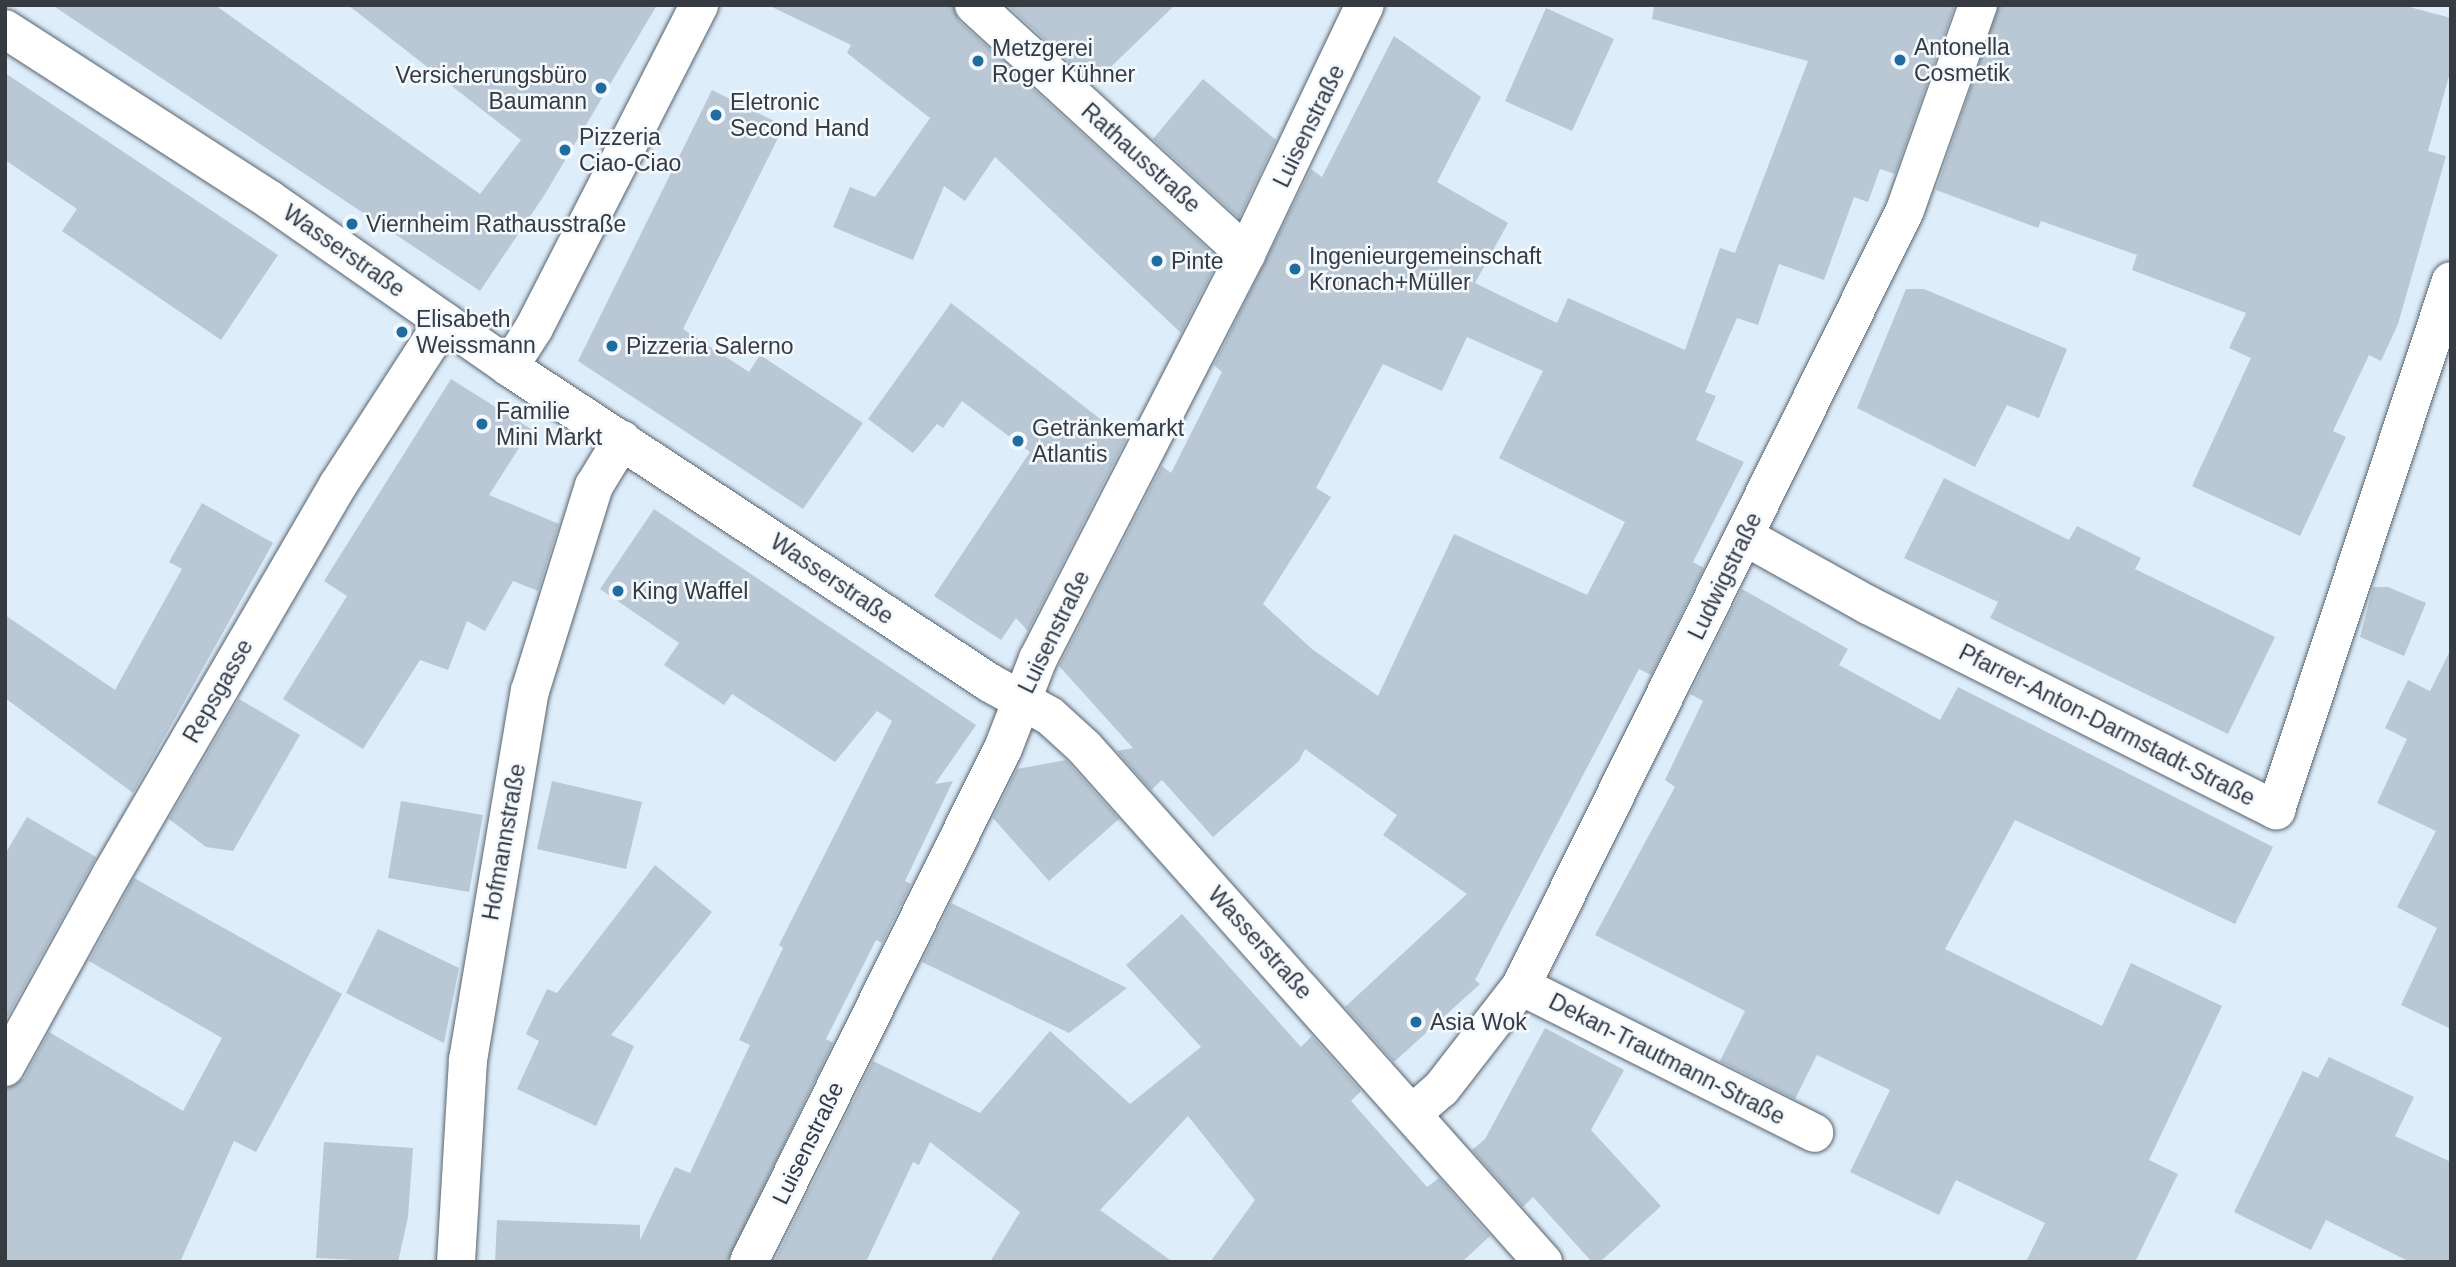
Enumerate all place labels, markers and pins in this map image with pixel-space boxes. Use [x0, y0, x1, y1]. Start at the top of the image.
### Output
place label: Antonella Cosmetik [1914, 33, 2010, 87]
place label: Metzgerei Roger Kühner [992, 34, 1135, 88]
marker: Antonella Cosmetik [1892, 52, 1908, 68]
marker: Metzgerei Roger Kühner [970, 53, 986, 69]
place label: Versicherungsbüro Baumann [395, 61, 587, 115]
marker: Versicherungsbüro Baumann [593, 80, 609, 96]
place label: Eletronic Second Hand [730, 88, 869, 142]
marker: Eletronic Second Hand [708, 107, 724, 123]
place label: Pizzeria Ciao-Ciao [579, 123, 681, 177]
marker: Pizzeria Ciao-Ciao [557, 142, 573, 158]
place label: Viernheim Rathausstraße [366, 210, 626, 238]
marker: Viernheim Rathausstraße [344, 216, 360, 232]
place label: Ingenieurgemeinschaft Kronach+Müller [1309, 242, 1542, 296]
place label: Pinte [1171, 247, 1223, 275]
marker: Pinte [1149, 253, 1165, 269]
marker: Ingenieurgemeinschaft Kronach+Müller [1287, 261, 1303, 277]
place label: Elisabeth Weissmann [416, 305, 536, 359]
marker: Elisabeth Weissmann [394, 324, 410, 340]
place label: Pizzeria Salerno [626, 332, 793, 360]
marker: Pizzeria Salerno [604, 338, 620, 354]
place label: Familie Mini Markt [496, 397, 602, 451]
place label: Getränkemarkt Atlantis [1032, 414, 1184, 468]
marker: Familie Mini Markt [474, 416, 490, 432]
marker: Getränkemarkt Atlantis [1010, 433, 1026, 449]
place label: King Waffel [632, 577, 748, 605]
marker: King Waffel [610, 583, 626, 599]
place label: Asia Wok [1430, 1008, 1527, 1036]
marker: Asia Wok [1408, 1014, 1424, 1030]

